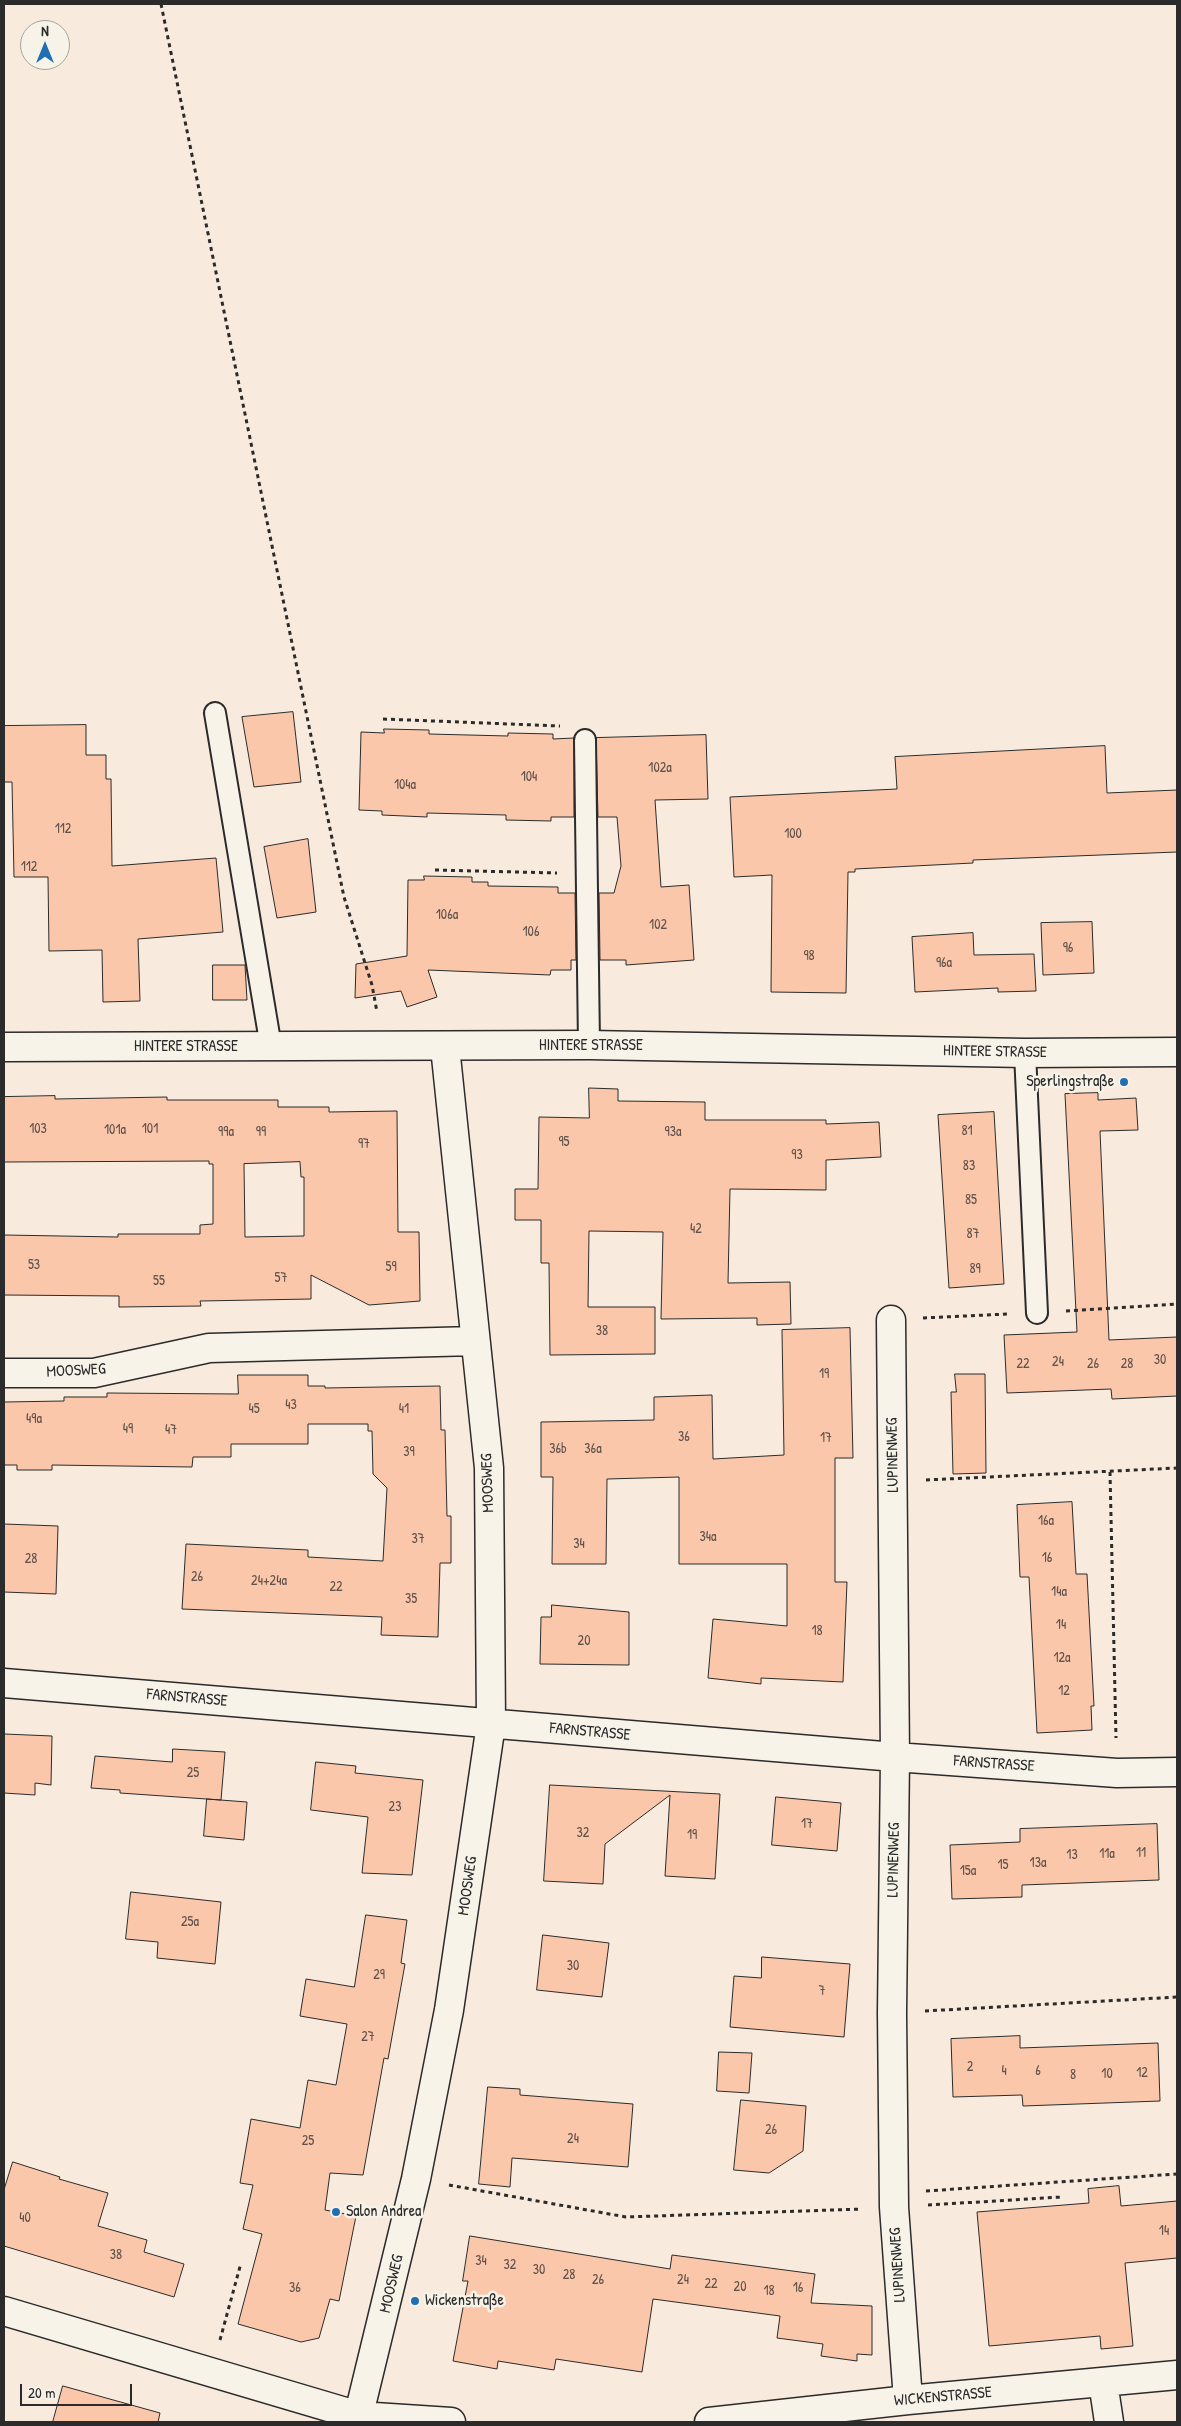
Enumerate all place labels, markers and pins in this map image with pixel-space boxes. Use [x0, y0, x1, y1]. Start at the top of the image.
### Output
place label: Sperlingstraße [1026, 1072, 1114, 1092]
marker: Sperlingstraße [1118, 1076, 1130, 1088]
place label: Salon Andrea [346, 2202, 421, 2222]
marker: Salon Andrea [330, 2206, 342, 2218]
place label: Wickenstraße [425, 2291, 504, 2311]
marker: Wickenstraße [409, 2295, 421, 2307]

